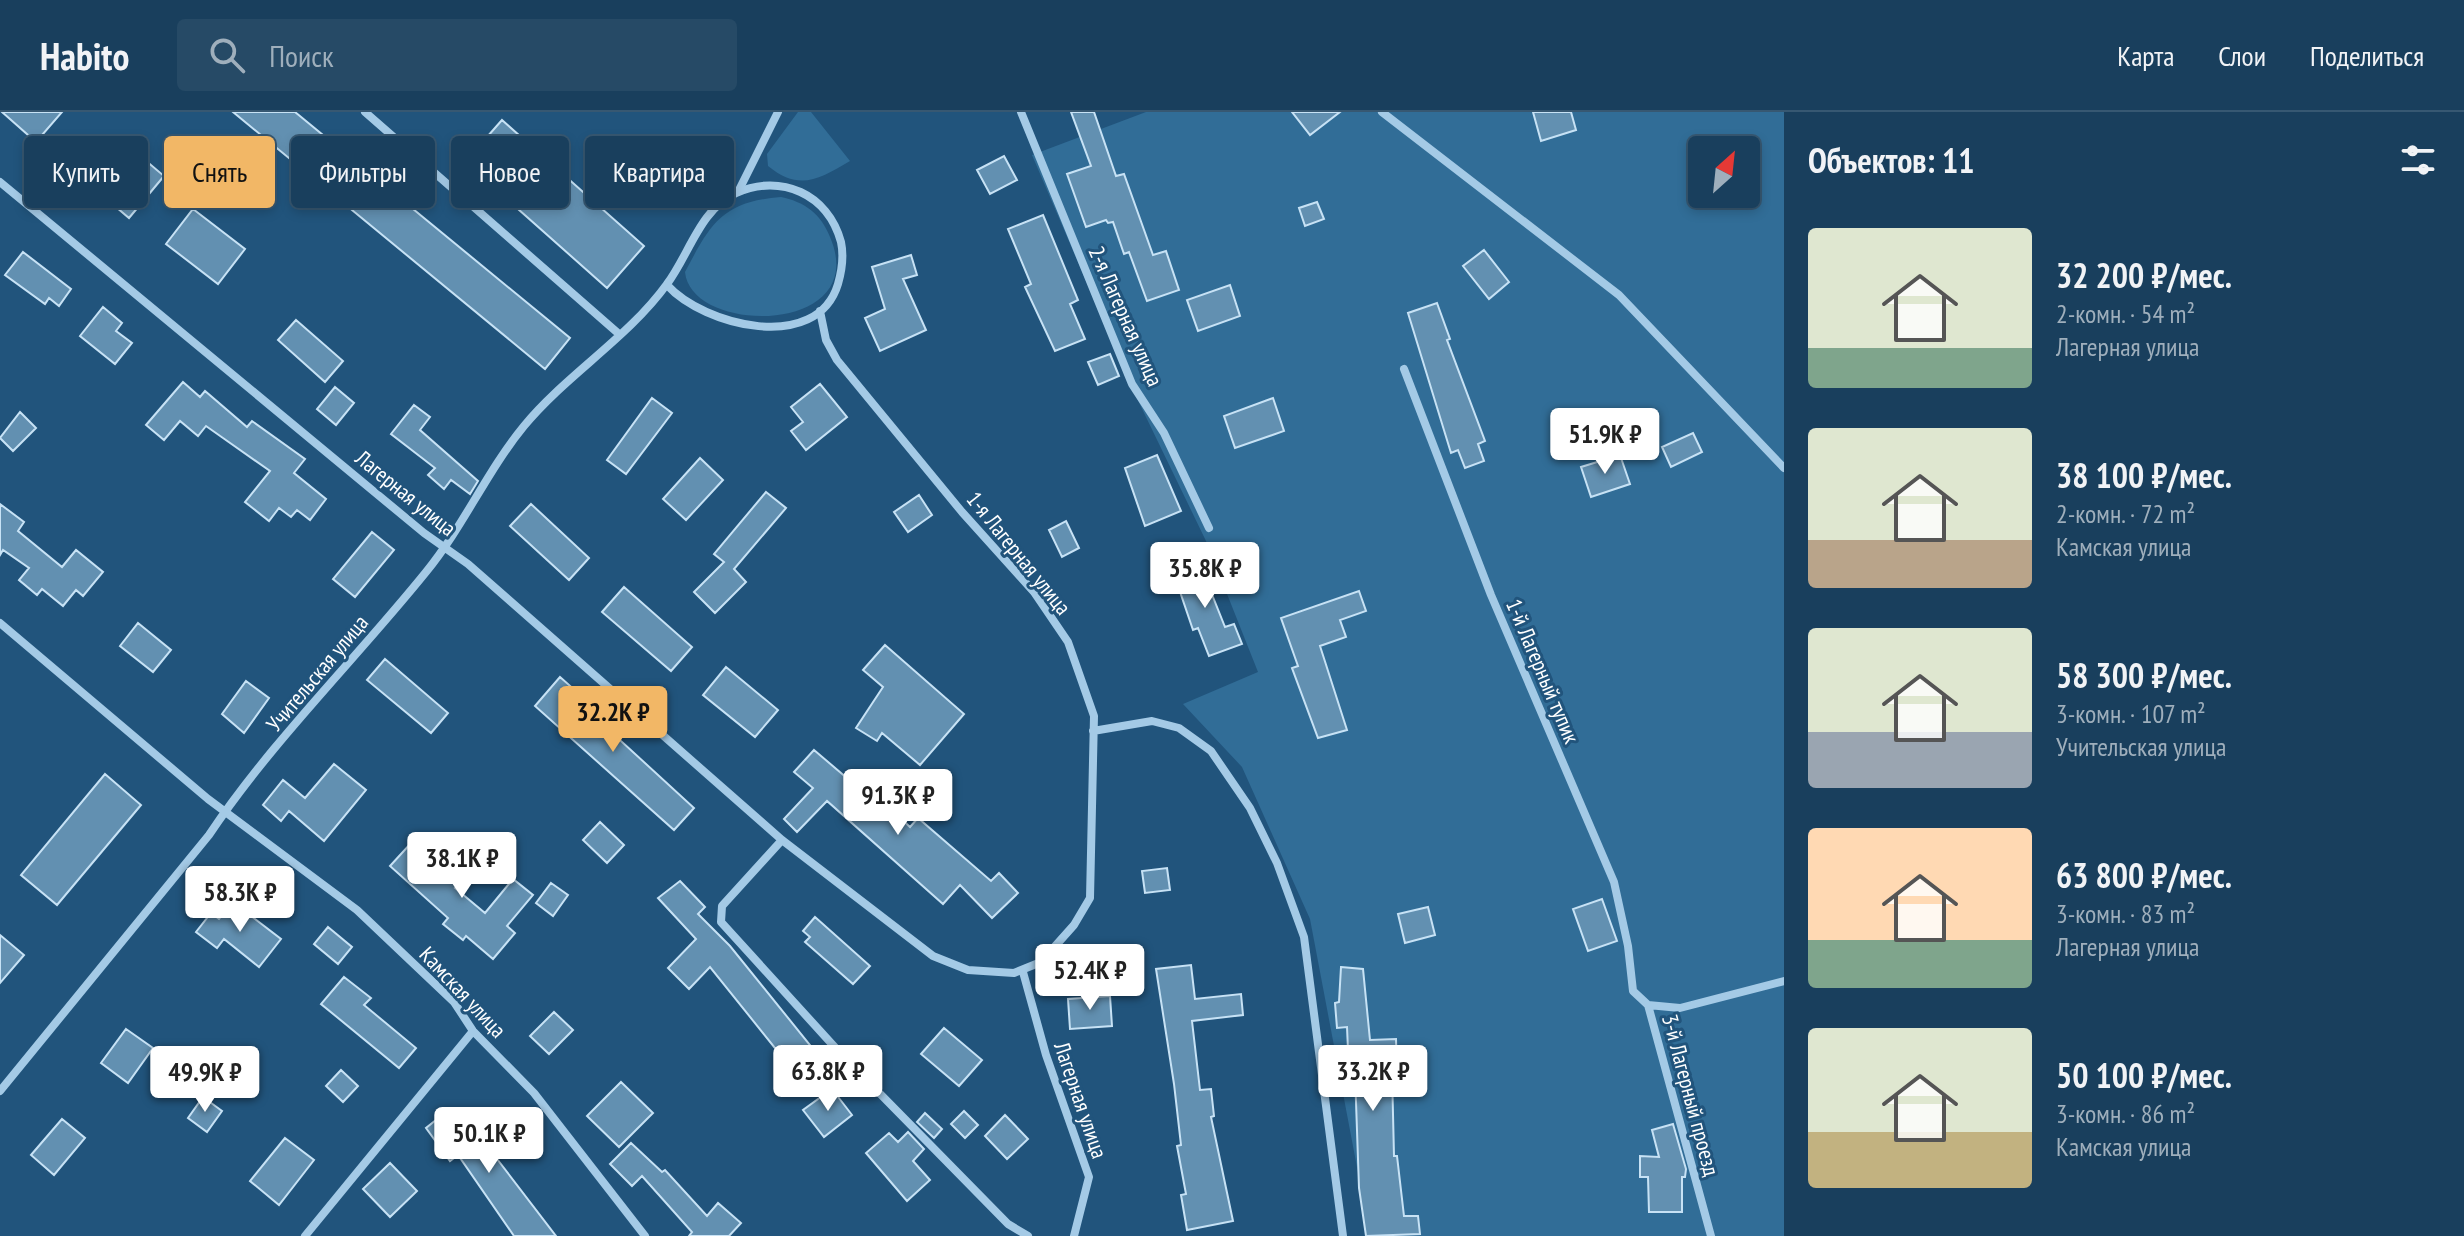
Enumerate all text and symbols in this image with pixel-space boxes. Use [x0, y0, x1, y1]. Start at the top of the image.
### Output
search box [177, 19, 737, 91]
text: Habito [40, 31, 129, 80]
icon: search [205, 33, 249, 77]
text: Поиск [269, 36, 334, 75]
text: Карта [2117, 37, 2174, 74]
text: Слои [2218, 37, 2266, 74]
text: Поделиться [2310, 37, 2424, 74]
chip: Купить [24, 136, 148, 208]
chip: Снять [164, 136, 275, 208]
chip: Фильтры [291, 136, 435, 208]
chip: Новое [451, 136, 569, 208]
chip: Квартира [585, 136, 734, 208]
north arrow [1688, 136, 1760, 208]
map controls [1688, 136, 1760, 208]
text: Объектов: 11 [1808, 138, 1975, 182]
icon: filters [2396, 138, 2440, 182]
street label: 2-я Лагерная улица [1083, 241, 1169, 391]
text: 32 200 ₽/мес. [2056, 253, 2232, 297]
icon: home [1872, 260, 1968, 356]
text: 2-комн. · 54 m² [2056, 297, 2195, 330]
text: Лагерная улица [2056, 330, 2199, 363]
pin: 51.9K ₽ [1531, 408, 1679, 476]
text: 51.9K ₽ [1568, 417, 1642, 450]
street label: Лагерная улица [349, 443, 462, 542]
text: 38 100 ₽/мес. [2056, 453, 2232, 497]
icon: home [1872, 460, 1968, 556]
street label: 1-я Лагерная улица [961, 486, 1077, 620]
text: 2-комн. · 72 m² [2056, 497, 2195, 530]
text: Камская улица [2056, 530, 2191, 563]
pin: 35.8K ₽ [1131, 542, 1279, 610]
text: 35.8K ₽ [1168, 551, 1242, 584]
street label: 1-й Лагерный тупик [1500, 595, 1586, 748]
street label: Учительская улица [260, 609, 374, 737]
text: 58 300 ₽/мес. [2056, 653, 2232, 697]
icon: home [1872, 660, 1968, 756]
pin: 32.2K ₽ [539, 686, 687, 754]
text: 32.2K ₽ [576, 695, 650, 728]
text: 3-комн. · 107 m² [2056, 697, 2206, 730]
text: Учительская улица [2056, 730, 2226, 763]
pin: 91.3K ₽ [824, 769, 972, 837]
text: 91.3K ₽ [861, 778, 935, 811]
pin: 38.1K ₽ [388, 832, 536, 900]
text: 38.1K ₽ [425, 841, 499, 874]
text: 63 800 ₽/мес. [2056, 853, 2232, 897]
icon: home [1872, 860, 1968, 956]
pin: 58.3K ₽ [166, 866, 314, 934]
text: 58.3K ₽ [203, 875, 277, 908]
text: 3-комн. · 83 m² [2056, 897, 2195, 930]
text: Лагерная улица [2056, 930, 2199, 963]
street label: Камская улица [414, 941, 512, 1043]
pin: 52.4K ₽ [1016, 944, 1164, 1012]
text: 52.4K ₽ [1053, 953, 1127, 986]
street label: 3-й Лагерный проезд [1656, 1011, 1726, 1179]
street label: Лагерная улица [1048, 1037, 1114, 1162]
pin: 63.8K ₽ [754, 1045, 902, 1113]
pin: 33.2K ₽ [1299, 1045, 1447, 1113]
pin: 49.9K ₽ [131, 1046, 279, 1114]
text: 50 100 ₽/мес. [2056, 1053, 2232, 1097]
text: 63.8K ₽ [791, 1054, 865, 1087]
text: 33.2K ₽ [1336, 1054, 1410, 1087]
text: 49.9K ₽ [168, 1055, 242, 1088]
icon: home [1872, 1060, 1968, 1156]
text: 3-комн. · 86 m² [2056, 1097, 2195, 1130]
pin: 50.1K ₽ [415, 1107, 563, 1175]
text: 50.1K ₽ [452, 1116, 526, 1149]
text: Камская улица [2056, 1130, 2191, 1163]

